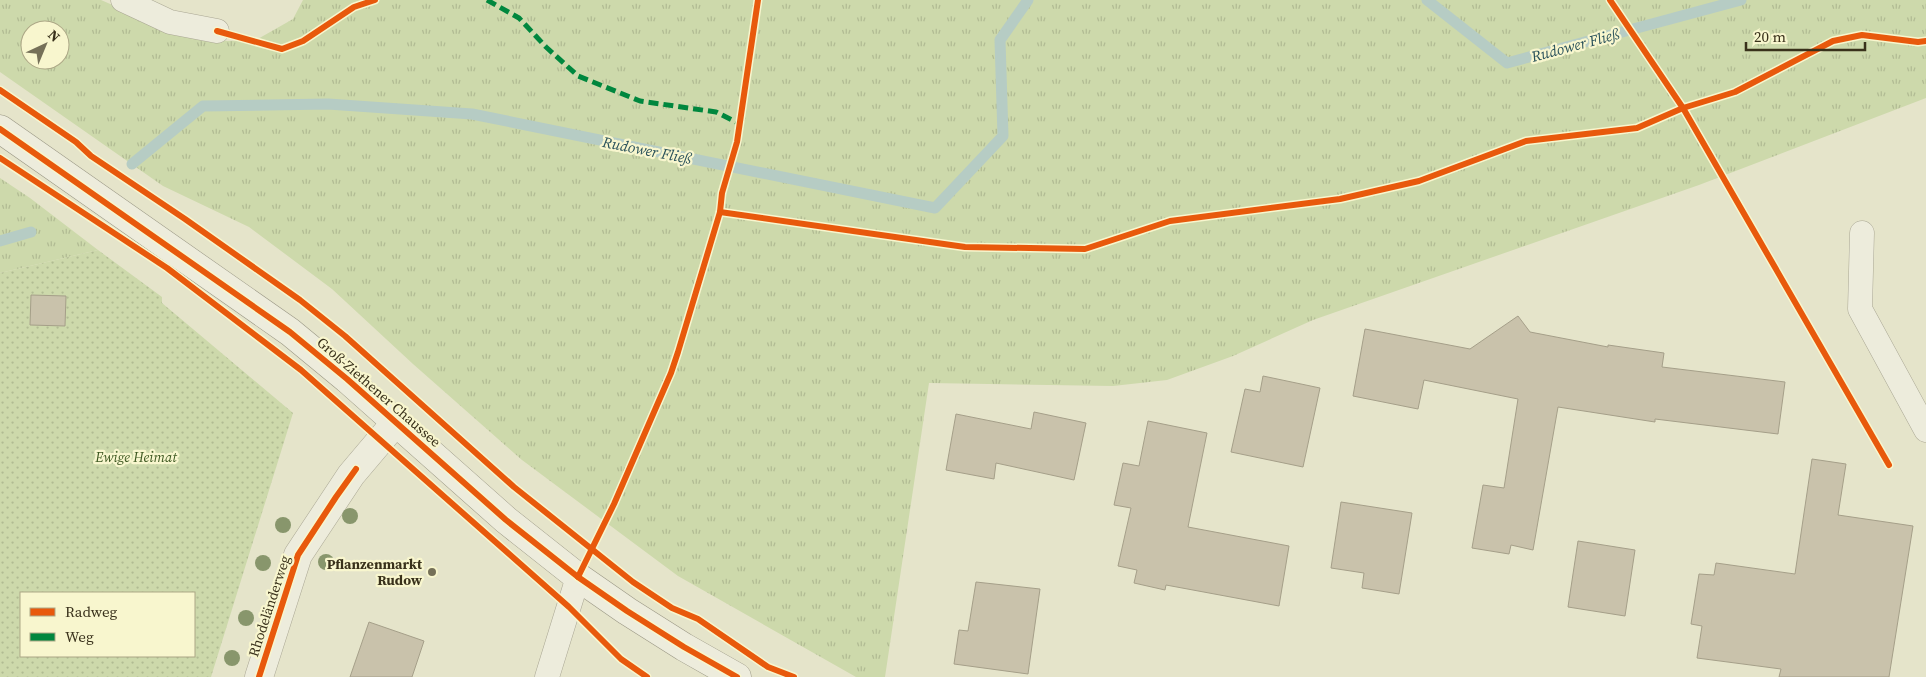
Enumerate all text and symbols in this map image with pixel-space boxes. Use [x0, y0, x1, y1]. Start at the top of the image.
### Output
north arrow [20, 20, 70, 70]
scale bar [1746, 20, 1865, 52]
water label: Rudower Fließ [1528, 23, 1622, 67]
text: N [43, 25, 65, 46]
text: 20 m [1754, 26, 1786, 47]
water label: Rudower Fließ [600, 131, 694, 169]
street label: Groß-Ziethener Chaussee [313, 332, 445, 452]
park label: Ewige Heimat [94, 447, 178, 467]
street label: Rhodeländerweg [243, 553, 295, 659]
place label: Pflanzenmarkt Rudow [327, 554, 423, 590]
marker: Pflanzenmarkt Rudow [426, 566, 438, 578]
legend [20, 592, 195, 657]
text: Radweg [65, 601, 118, 622]
text: Weg [65, 626, 94, 647]

